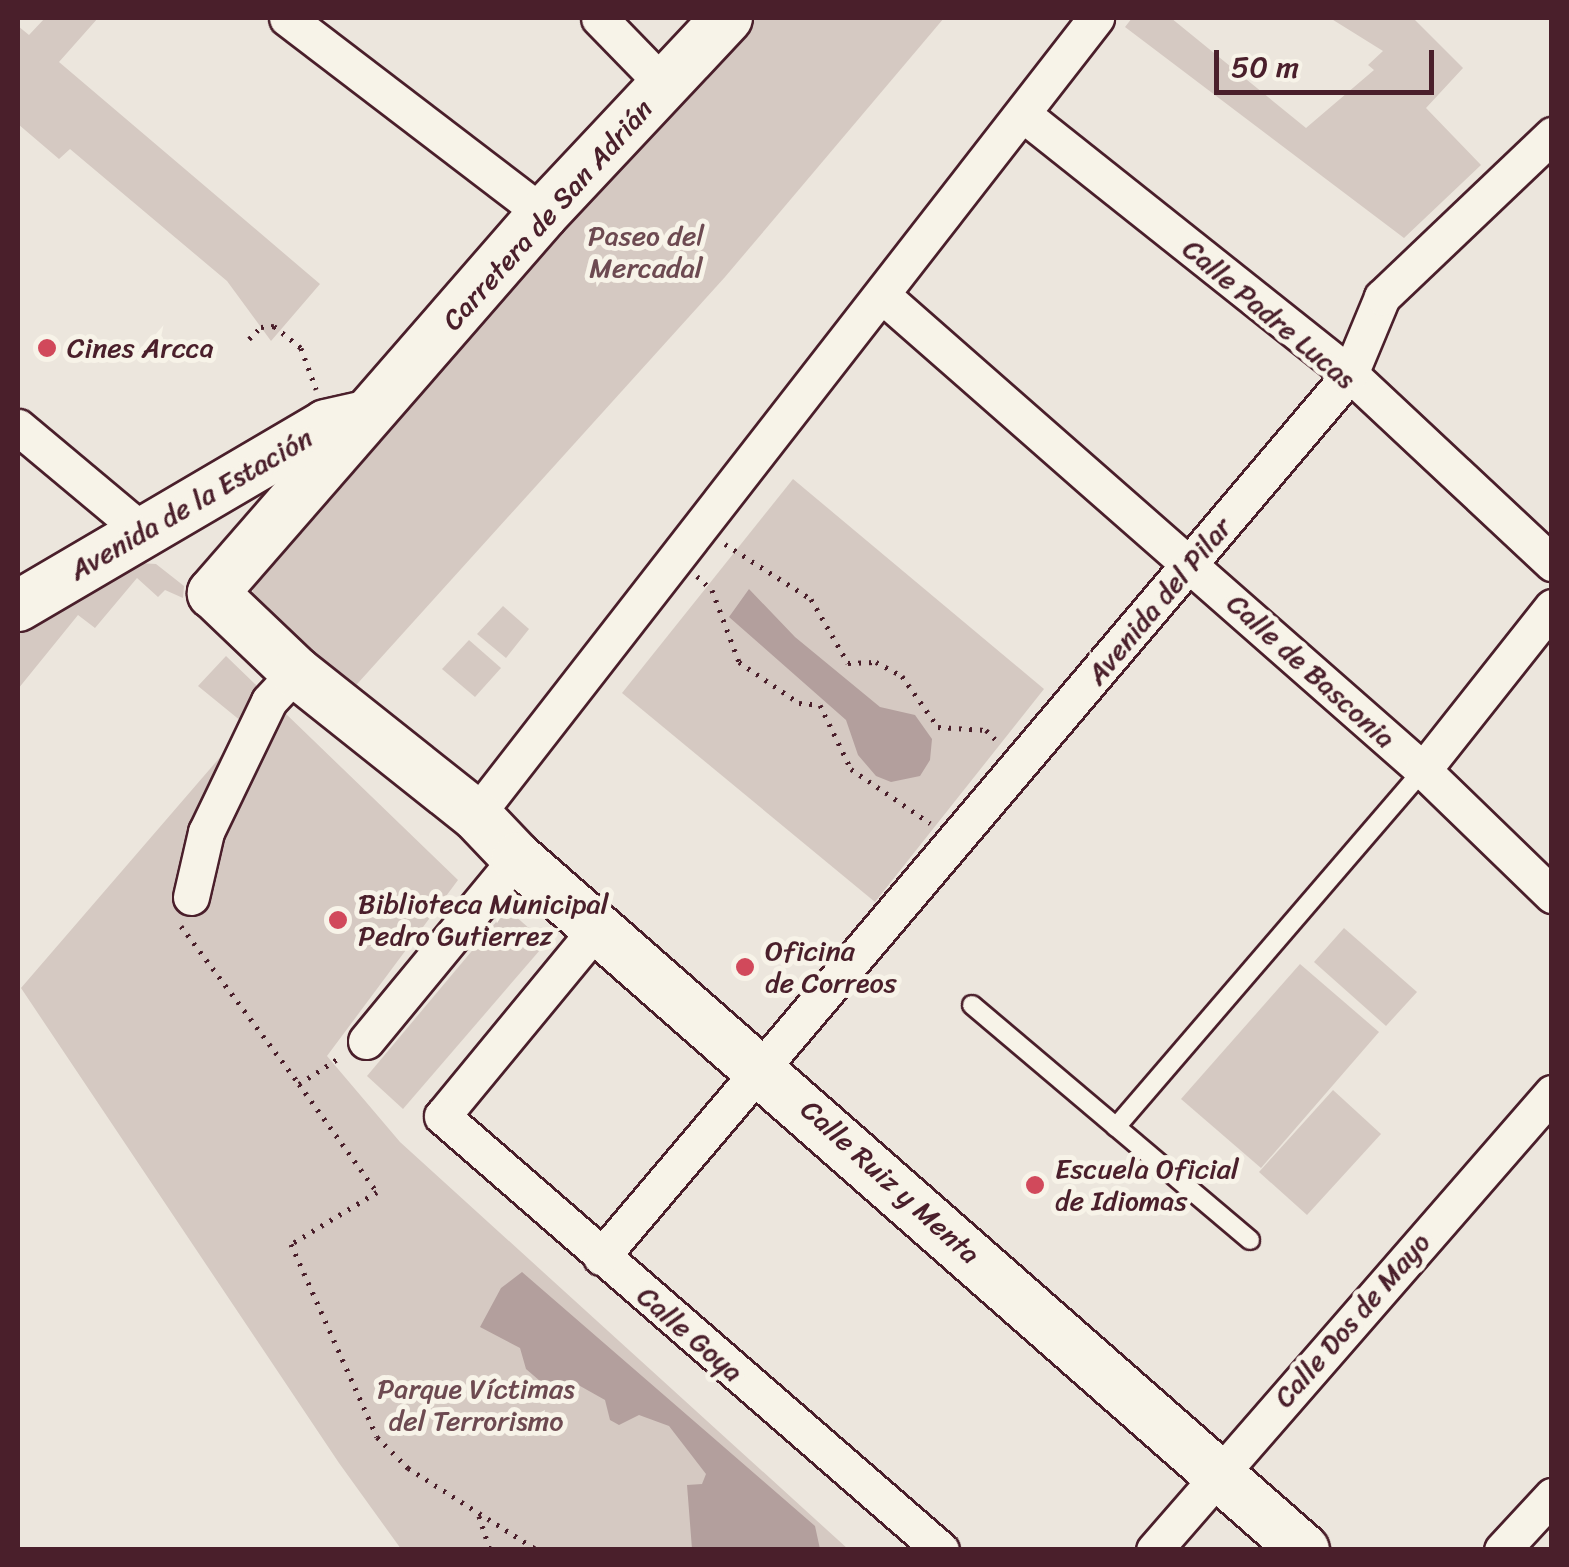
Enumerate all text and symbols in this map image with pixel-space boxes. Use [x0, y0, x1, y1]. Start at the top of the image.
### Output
scale bar [1219, 30, 1439, 92]
text: 50 m [1231, 40, 1299, 94]
street label: Carretera de San Adrián [436, 93, 660, 337]
park label: Paseo del Mercadal [588, 219, 704, 285]
street label: Calle Padre Lucas [1175, 231, 1363, 397]
place label: Cines Arcca [67, 331, 214, 365]
marker: Cines Arcca [36, 337, 58, 359]
street label: Avenida de la Estación [63, 420, 319, 588]
street label: Avenida del Pilar [1079, 511, 1239, 691]
street label: Calle de Basconia [1220, 586, 1402, 756]
place label: Biblioteca Municipal Pedro Gutierrez [358, 887, 609, 953]
marker: Biblioteca Municipal Pedro Gutierrez [327, 909, 349, 931]
place label: Oficina de Correos [765, 934, 896, 1000]
marker: Oficina de Correos [734, 956, 756, 978]
street label: Calle Ruiz y Menta [793, 1093, 987, 1271]
place label: Escuela Oficial de Idiomas [1055, 1152, 1239, 1218]
marker: Escuela Oficial de Idiomas [1024, 1174, 1046, 1196]
street label: Calle Dos de Mayo [1266, 1225, 1438, 1415]
street label: Calle Goya [630, 1279, 750, 1389]
park label: Parque Víctimas del Terrorismo [377, 1372, 575, 1438]

